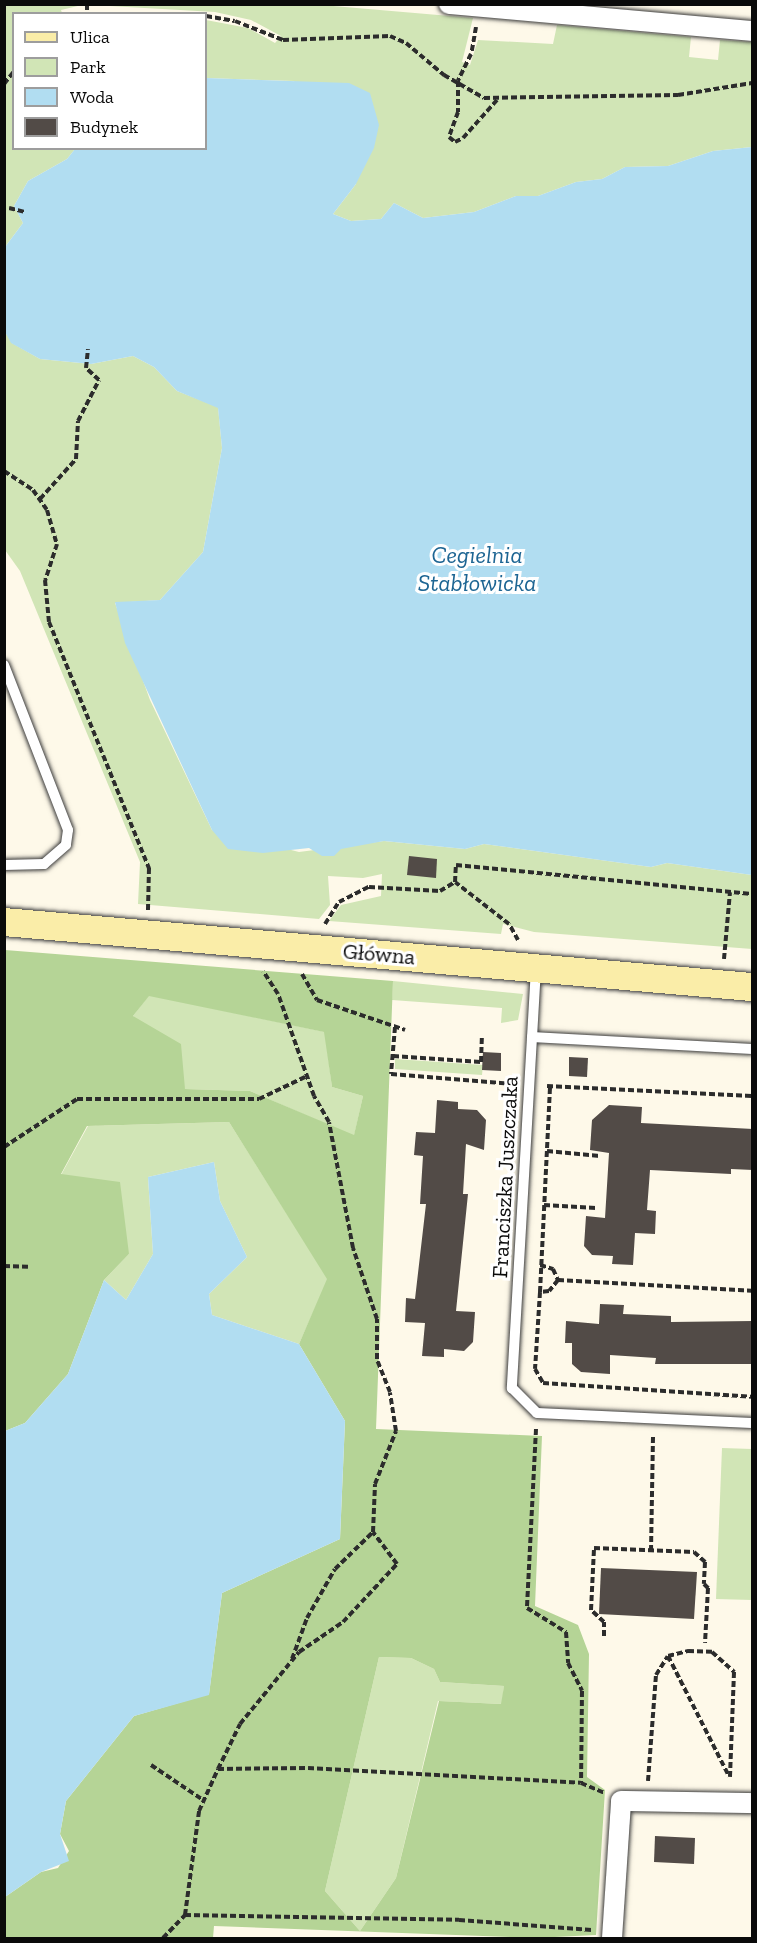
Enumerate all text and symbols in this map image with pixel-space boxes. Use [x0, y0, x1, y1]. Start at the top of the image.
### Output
legend [12, 12, 207, 150]
text: Ulica [70, 26, 110, 48]
text: Park [70, 56, 106, 78]
text: Woda [70, 86, 114, 108]
text: Budynek [70, 116, 138, 138]
water label: Cegielnia Stabłowicka [418, 541, 536, 597]
street label: Główna [342, 938, 416, 970]
street label: Franciszka Juszczaka [487, 1075, 523, 1279]

